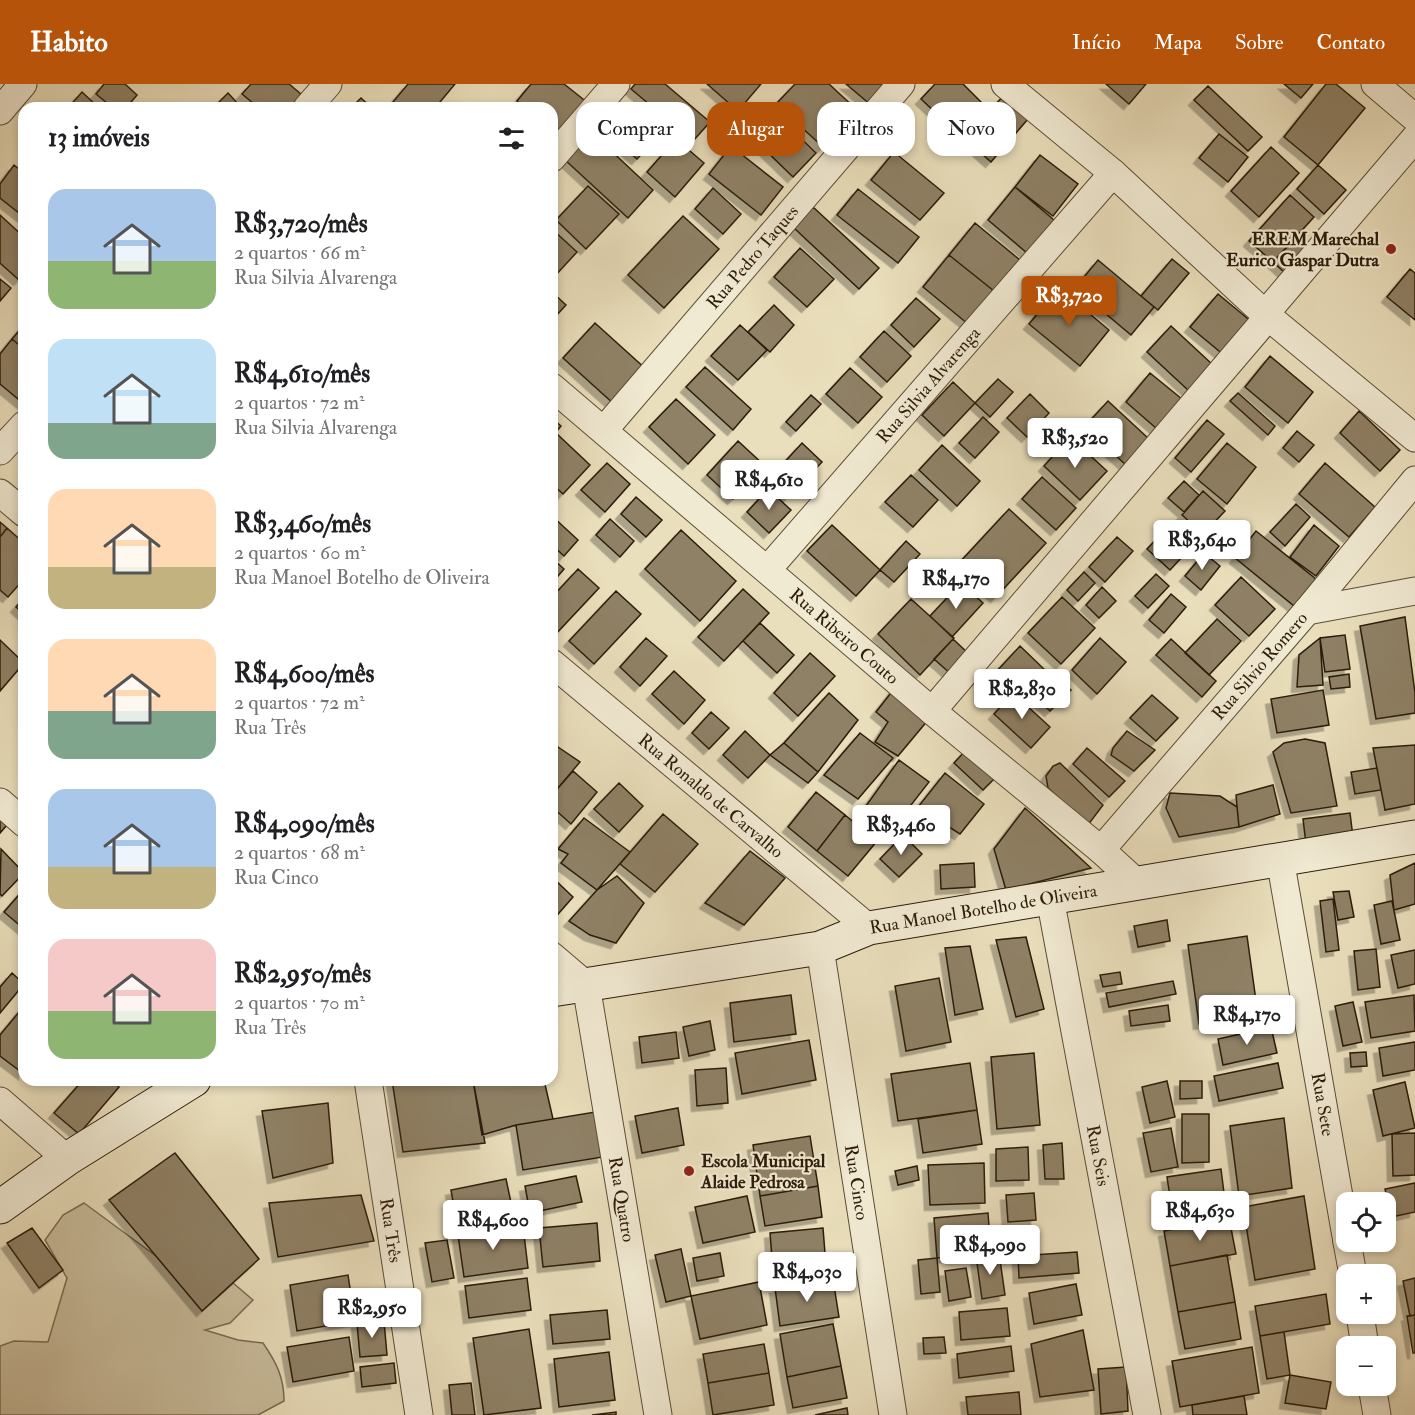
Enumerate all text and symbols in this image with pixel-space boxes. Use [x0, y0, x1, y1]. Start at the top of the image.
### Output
text: Habito [30, 25, 108, 60]
text: Início [1072, 29, 1121, 56]
text: Mapa [1154, 29, 1202, 56]
text: Sobre [1235, 29, 1284, 56]
text: Contato [1317, 29, 1385, 56]
chip: Comprar [576, 102, 695, 156]
chip: Alugar [707, 102, 805, 156]
chip: Filtros [817, 102, 915, 156]
chip: Novo [927, 102, 1016, 156]
text: 13 imóveis [48, 122, 150, 154]
icon: filters [495, 122, 528, 155]
street label: Rua Pedro Taques [702, 200, 804, 314]
text: R$3,720/mês [234, 208, 368, 240]
icon: home [96, 213, 168, 285]
place label: EREM Marechal Eurico Gaspar Dutra [1226, 228, 1380, 272]
text: 2 quartos · 66 m² [234, 240, 366, 265]
marker: EREM Marechal Eurico Gaspar Dutra [1384, 242, 1398, 256]
text: Rua Silvia Alvarenga [234, 265, 397, 290]
pin: R$3,720 [1014, 276, 1124, 327]
text: R$3,720 [1036, 283, 1102, 308]
street label: Rua Silvia Alvarenga [872, 322, 986, 448]
text: R$4,610/mês [234, 358, 370, 390]
icon: home [96, 363, 168, 435]
text: 2 quartos · 72 m² [234, 390, 365, 415]
text: Rua Silvia Alvarenga [234, 415, 397, 440]
pin: R$3,520 [1020, 418, 1130, 469]
text: R$3,520 [1042, 425, 1108, 450]
pin: R$4,610 [714, 460, 824, 511]
text: R$4,610 [735, 467, 803, 492]
text: R$3,460/mês [234, 508, 371, 540]
icon: home [96, 513, 168, 585]
pin: R$3,640 [1147, 520, 1257, 571]
text: R$3,640 [1167, 527, 1237, 552]
text: 2 quartos · 60 m² [234, 540, 366, 565]
pin: R$4,170 [901, 559, 1011, 610]
text: Rua Manoel Botelho de Oliveira [234, 565, 490, 590]
text: R$4,170 [922, 566, 990, 591]
street label: Rua Ribeiro Couto [784, 583, 904, 690]
street label: Rua Silvio Romero [1207, 607, 1313, 725]
text: R$4,600/mês [234, 658, 374, 690]
icon: home [96, 663, 168, 735]
pin: R$2,830 [967, 669, 1077, 720]
text: R$2,830 [988, 676, 1056, 701]
text: 2 quartos · 72 m² [234, 690, 365, 715]
text: Rua Três [234, 715, 306, 740]
street label: Rua Ronaldo de Carvalho [633, 729, 788, 864]
pin: R$3,460 [846, 805, 956, 856]
text: R$4,090/mês [234, 808, 375, 840]
text: R$3,460 [866, 812, 936, 837]
icon: home [96, 813, 168, 885]
text: 2 quartos · 68 m² [234, 840, 365, 865]
text: Rua Cinco [234, 865, 319, 890]
street label: Rua Manoel Botelho de Oliveira [868, 879, 1099, 940]
text: R$2,950/mês [234, 958, 371, 990]
icon: home [96, 963, 168, 1035]
text: 2 quartos · 70 m² [234, 990, 365, 1015]
pin: R$4,170 [1192, 995, 1302, 1046]
text: R$4,170 [1213, 1002, 1281, 1027]
text: Rua Três [234, 1015, 306, 1040]
street label: Rua Sete [1306, 1071, 1339, 1138]
street label: Rua Seis [1081, 1123, 1115, 1188]
street label: Rua Cinco [839, 1143, 873, 1222]
place label: Escola Municipal Alaide Pedrosa [700, 1150, 826, 1194]
street label: Rua Quatro [603, 1155, 640, 1244]
marker: Escola Municipal Alaide Pedrosa [682, 1164, 696, 1178]
pin: R$4,630 [1145, 1191, 1255, 1242]
map controls [1336, 1192, 1396, 1396]
button: locate [1336, 1192, 1396, 1252]
street label: Rua Três [374, 1196, 407, 1264]
text: R$4,630 [1165, 1198, 1235, 1223]
pin: R$4,600 [438, 1200, 548, 1251]
text: R$4,600 [457, 1207, 529, 1232]
pin: R$4,090 [935, 1225, 1045, 1276]
text: R$4,090 [954, 1232, 1026, 1257]
pin: R$4,030 [752, 1252, 862, 1303]
text: R$4,030 [772, 1259, 842, 1284]
button: + [1336, 1264, 1396, 1324]
pin: R$2,950 [317, 1288, 427, 1339]
text: R$2,950 [337, 1295, 407, 1320]
button: − [1336, 1336, 1396, 1396]

